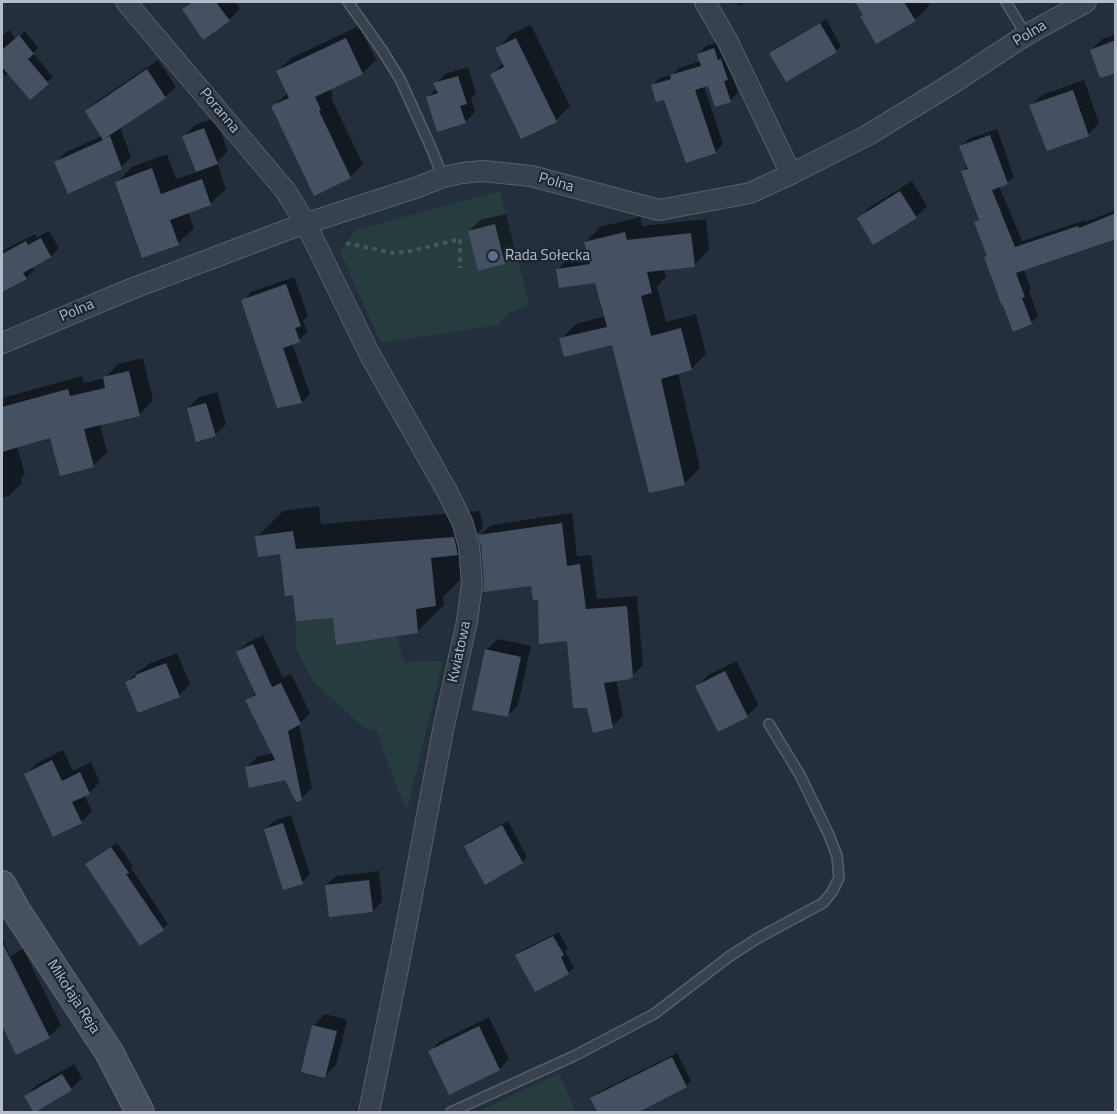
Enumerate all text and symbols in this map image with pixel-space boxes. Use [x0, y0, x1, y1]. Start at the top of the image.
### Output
street label: Polna [1010, 17, 1050, 51]
street label: Poranna [195, 85, 243, 137]
street label: Polna [536, 169, 576, 197]
place label: Rada Sołecka [505, 247, 590, 265]
marker: Rada Sołecka [486, 249, 500, 263]
street label: Polna [57, 296, 97, 326]
street label: Kwiatowa [445, 620, 475, 684]
street label: Mikołaja Reja [42, 957, 104, 1037]

